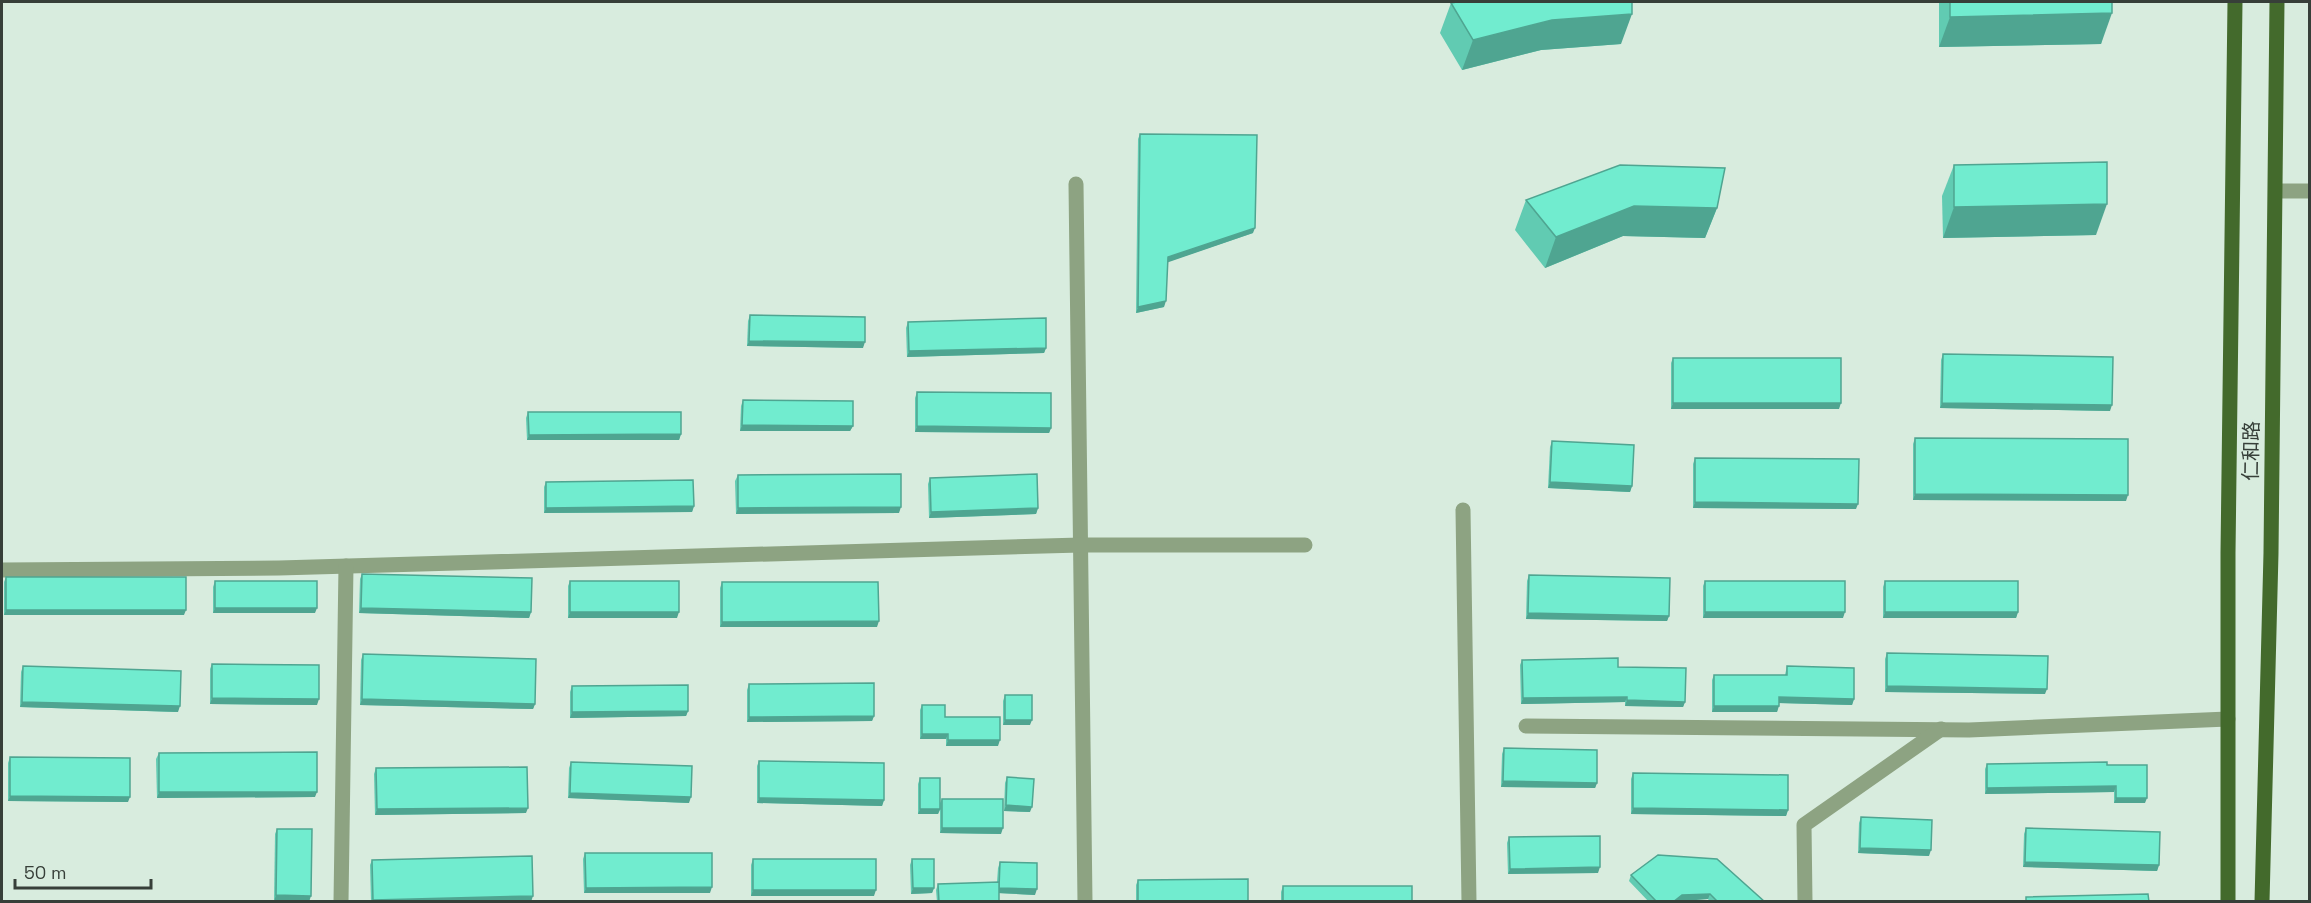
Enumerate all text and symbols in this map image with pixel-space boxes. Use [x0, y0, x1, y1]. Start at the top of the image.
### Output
street label: 仁和路 [2237, 421, 2265, 481]
scale bar [15, 852, 152, 890]
text: 50 m [24, 861, 66, 884]

